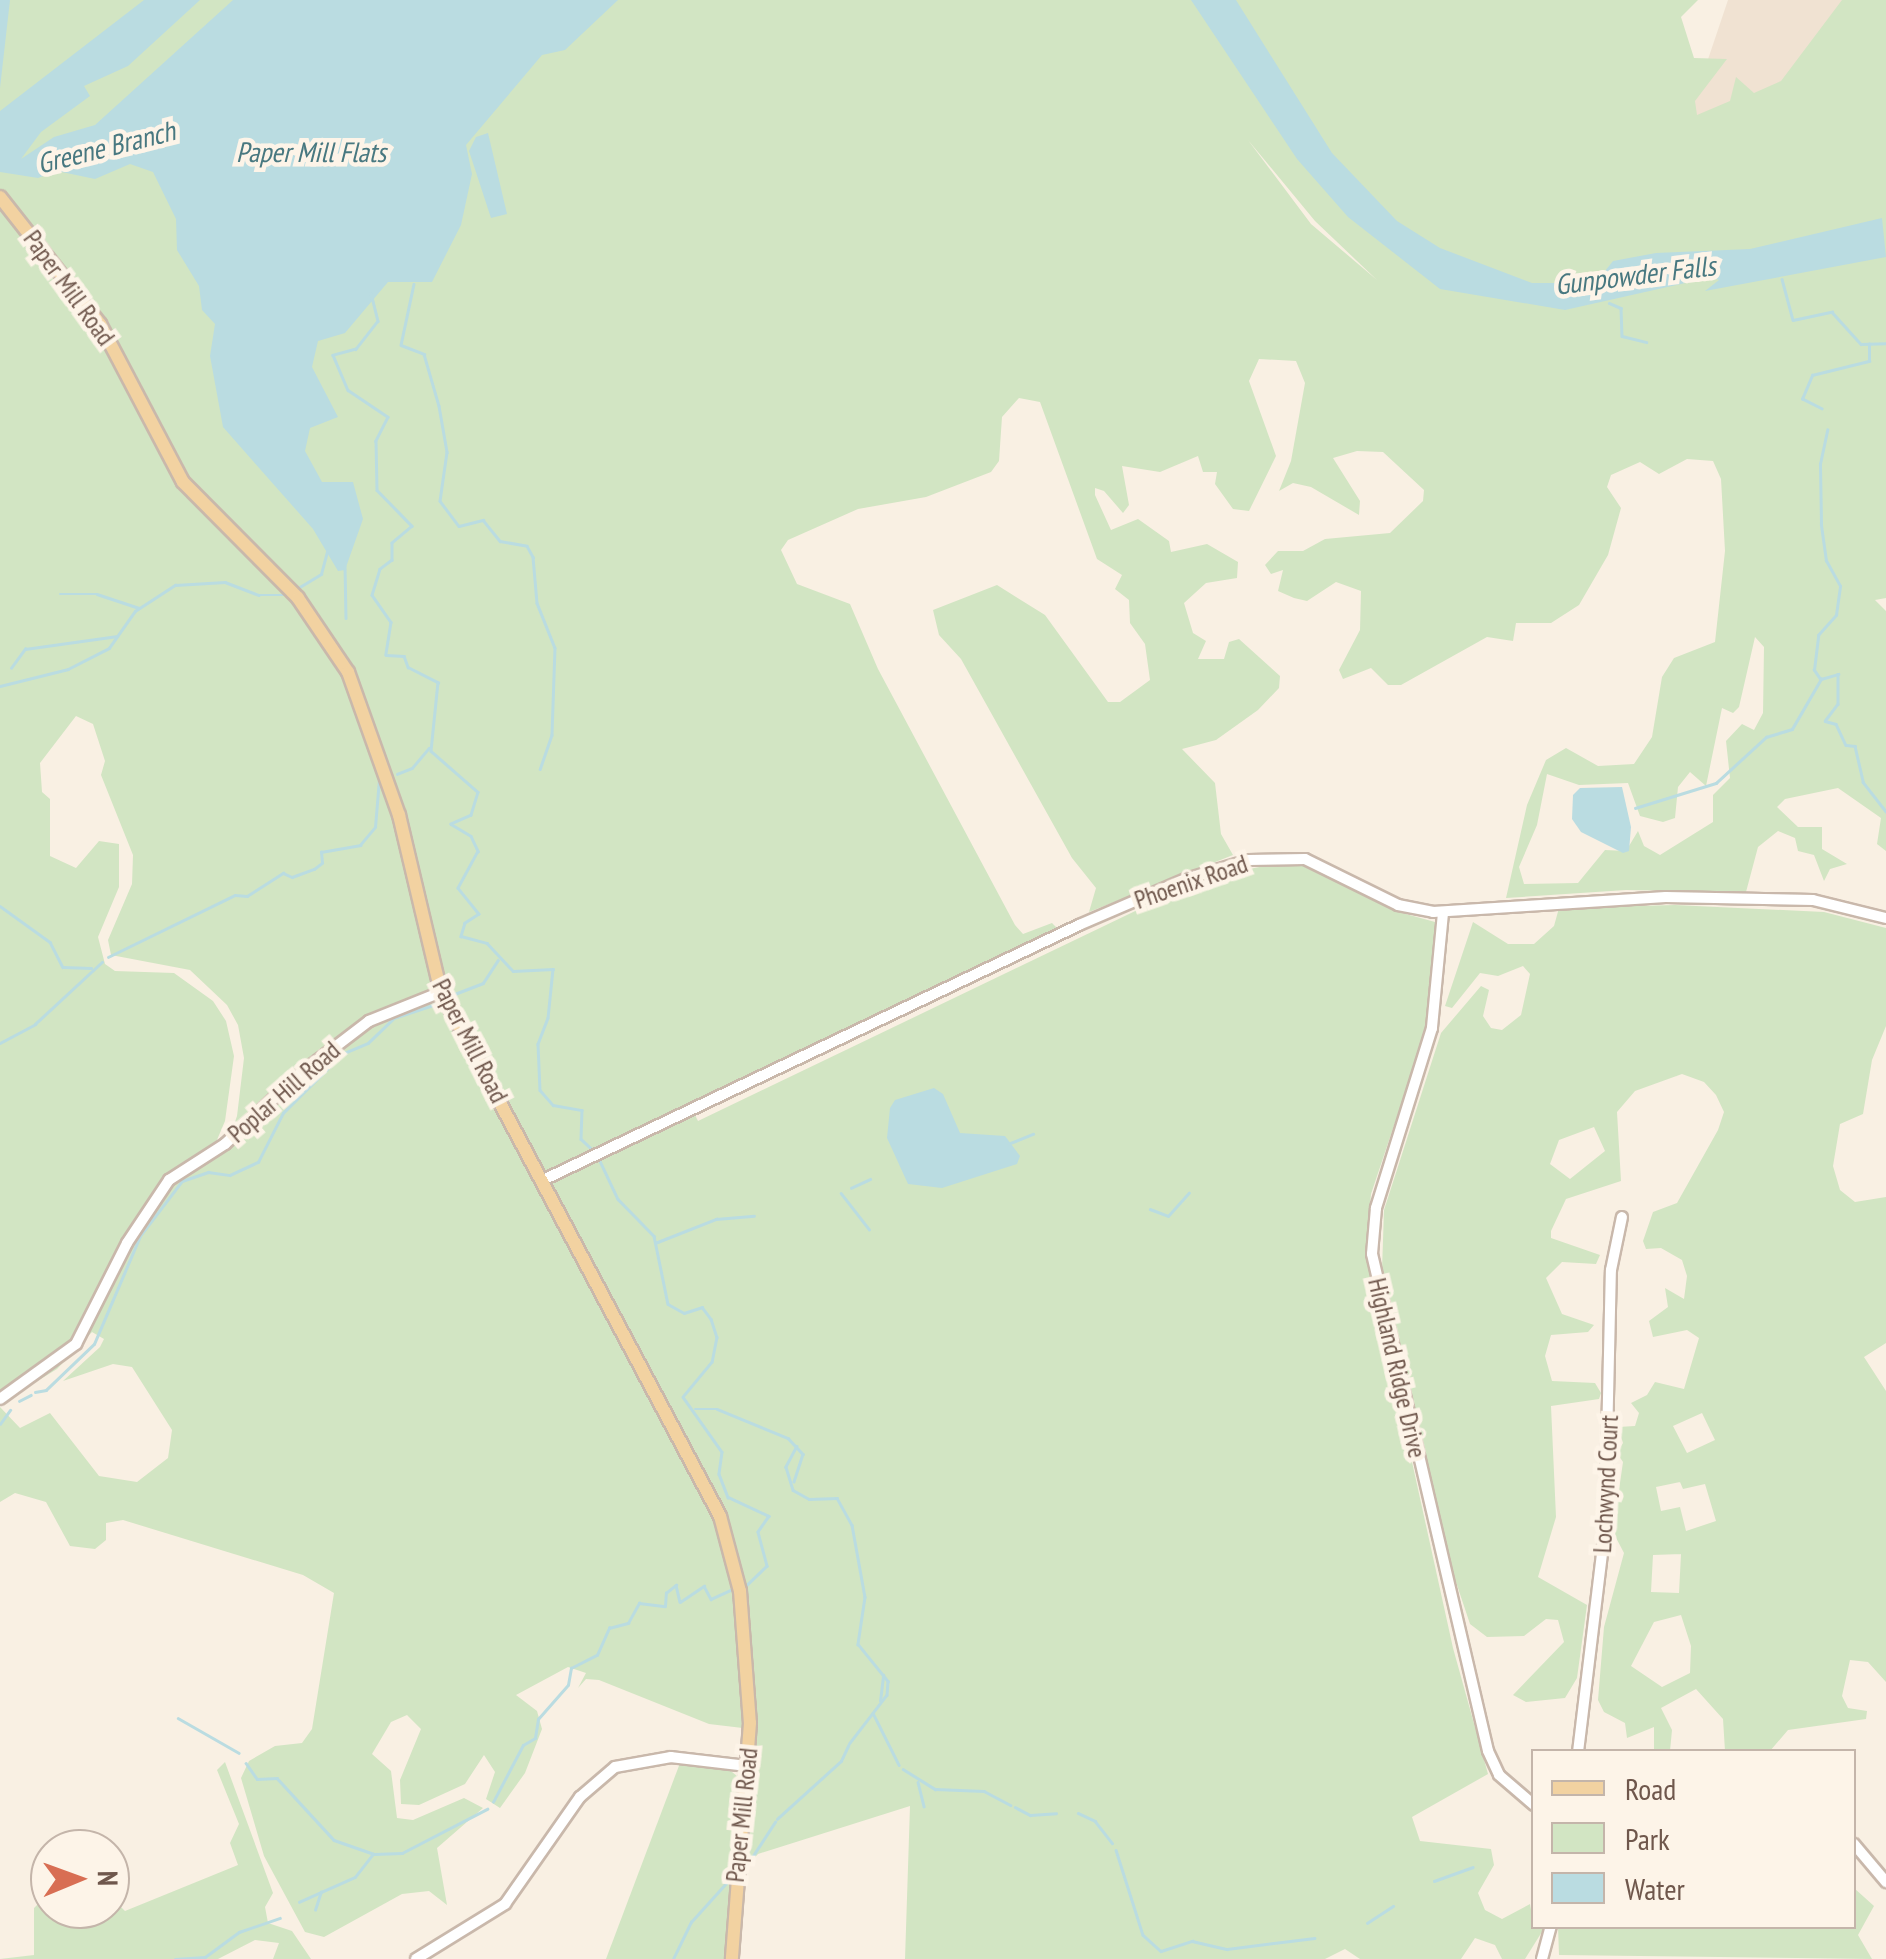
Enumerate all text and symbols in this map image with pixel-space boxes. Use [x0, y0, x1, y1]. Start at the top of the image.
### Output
water label: Greene Branch [34, 114, 178, 180]
water label: Paper Mill Flats [236, 135, 386, 169]
street label: Paper Mill Road [17, 225, 121, 351]
water label: Gunpowder Falls [1553, 248, 1717, 302]
street label: Phoenix Road [1130, 849, 1252, 915]
street label: Paper Mill Road [426, 974, 514, 1108]
street label: Poplar Hill Road [222, 1035, 346, 1149]
street label: Highland Ridge Drive [1362, 1275, 1432, 1461]
street label: Lochwynd Court [1587, 1414, 1625, 1554]
street label: Paper Mill Road [720, 1746, 764, 1884]
legend [1531, 1749, 1856, 1929]
text: Road [1625, 1769, 1676, 1808]
text: Park [1625, 1819, 1670, 1858]
north arrow [30, 1829, 130, 1929]
text: Water [1625, 1869, 1685, 1908]
text: N [90, 1871, 127, 1886]

